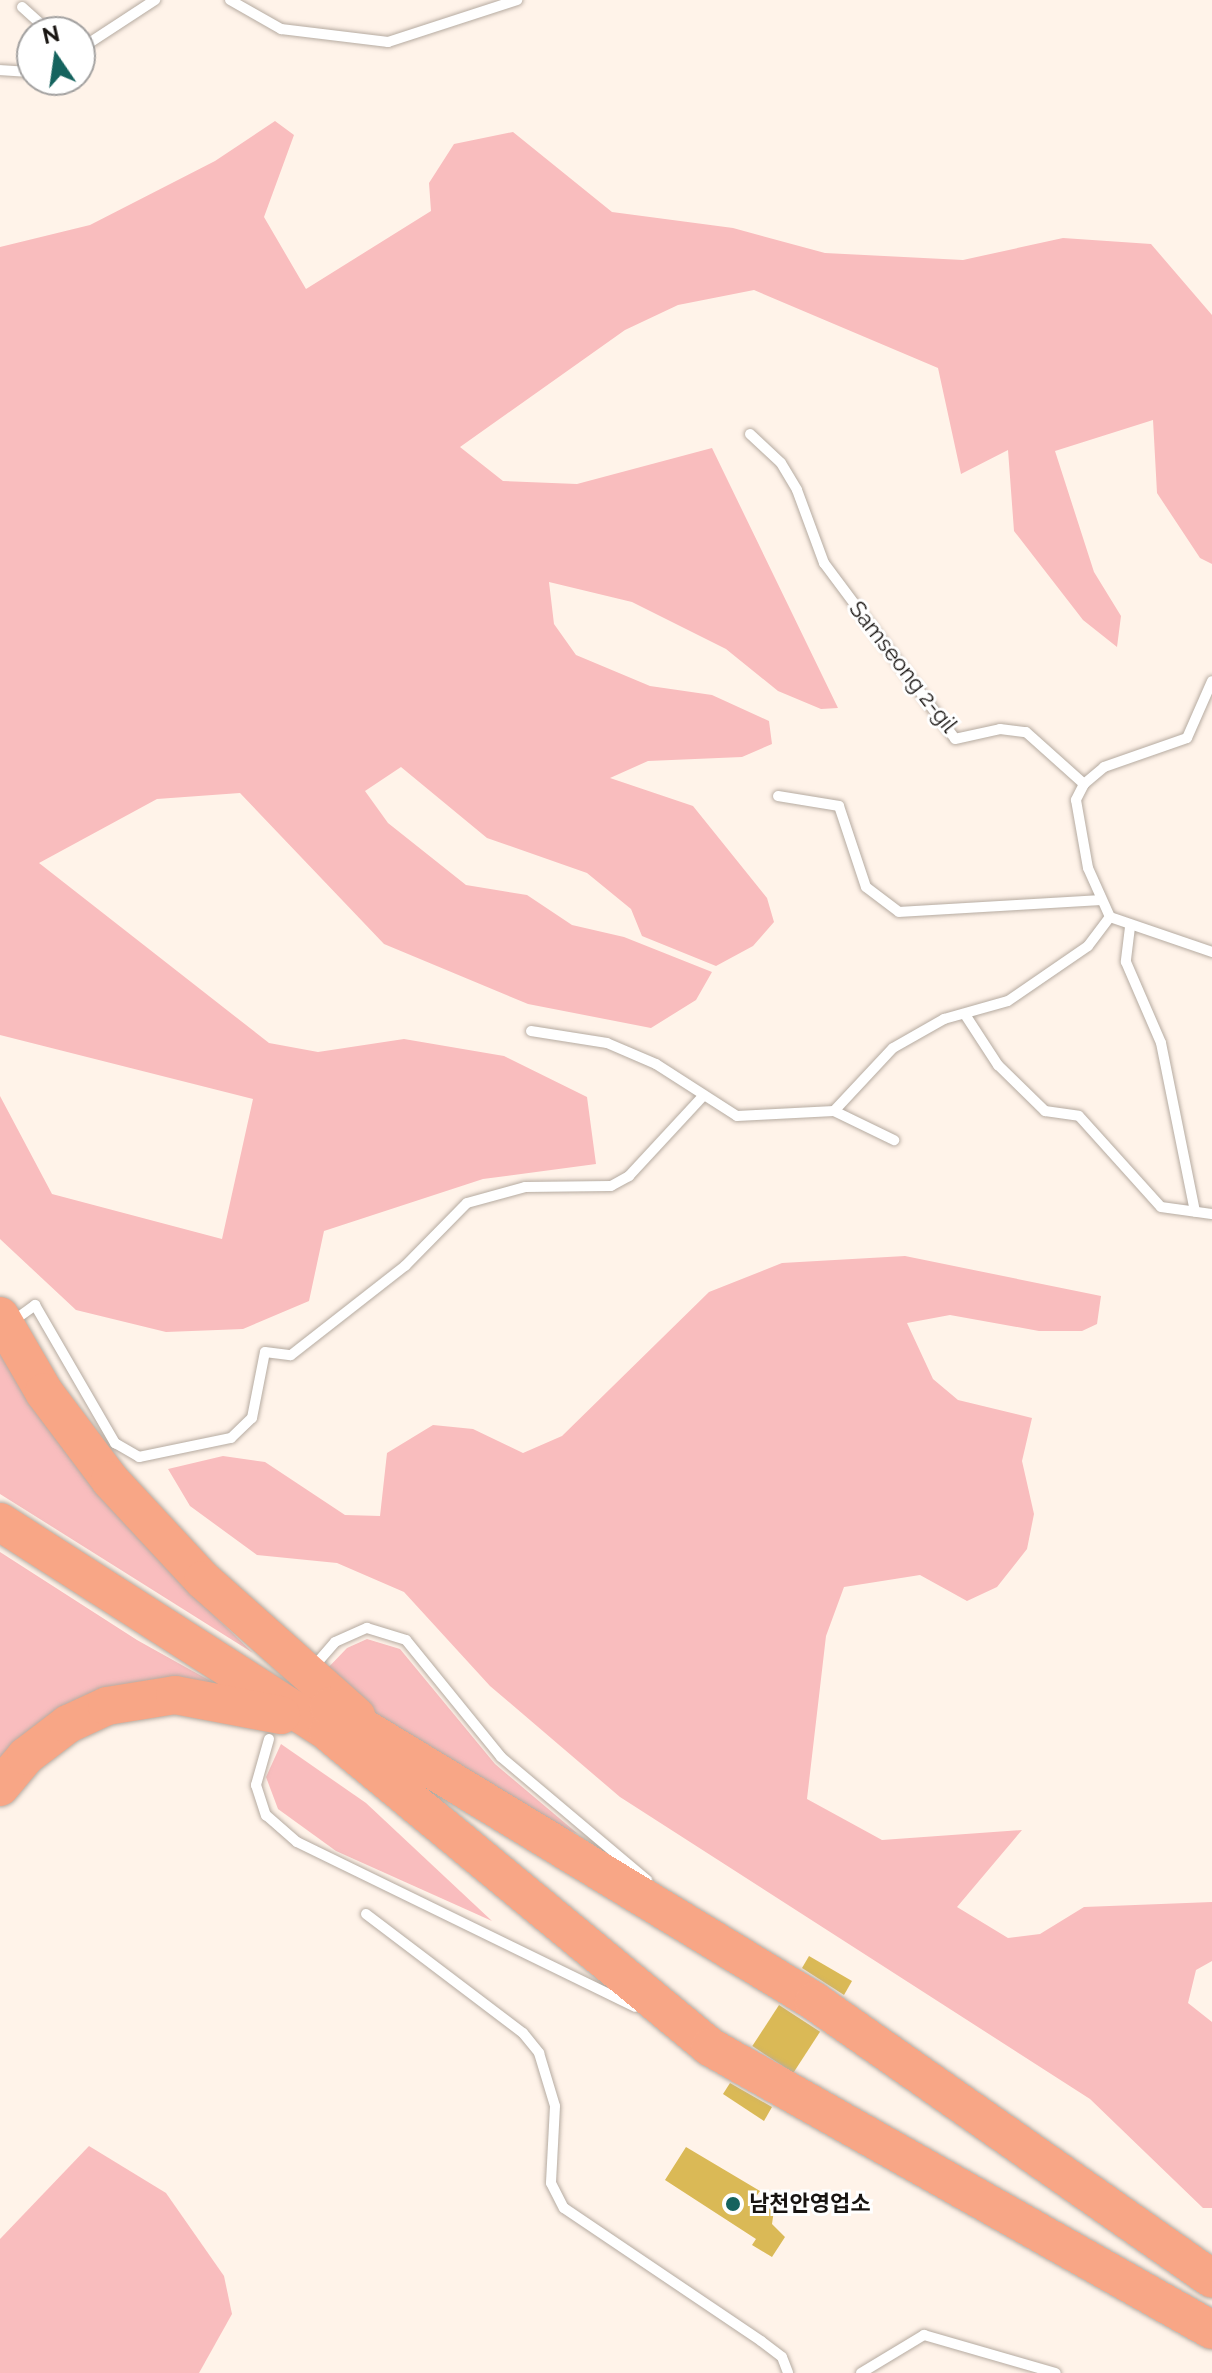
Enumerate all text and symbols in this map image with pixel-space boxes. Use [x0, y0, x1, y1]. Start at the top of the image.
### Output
north arrow [16, 16, 96, 96]
text: N [40, 20, 62, 49]
street label: Samseong 2-gil [844, 596, 962, 738]
place label: 남천안영업소 [749, 2191, 870, 2217]
marker: 남천안영업소 [724, 2195, 742, 2213]

